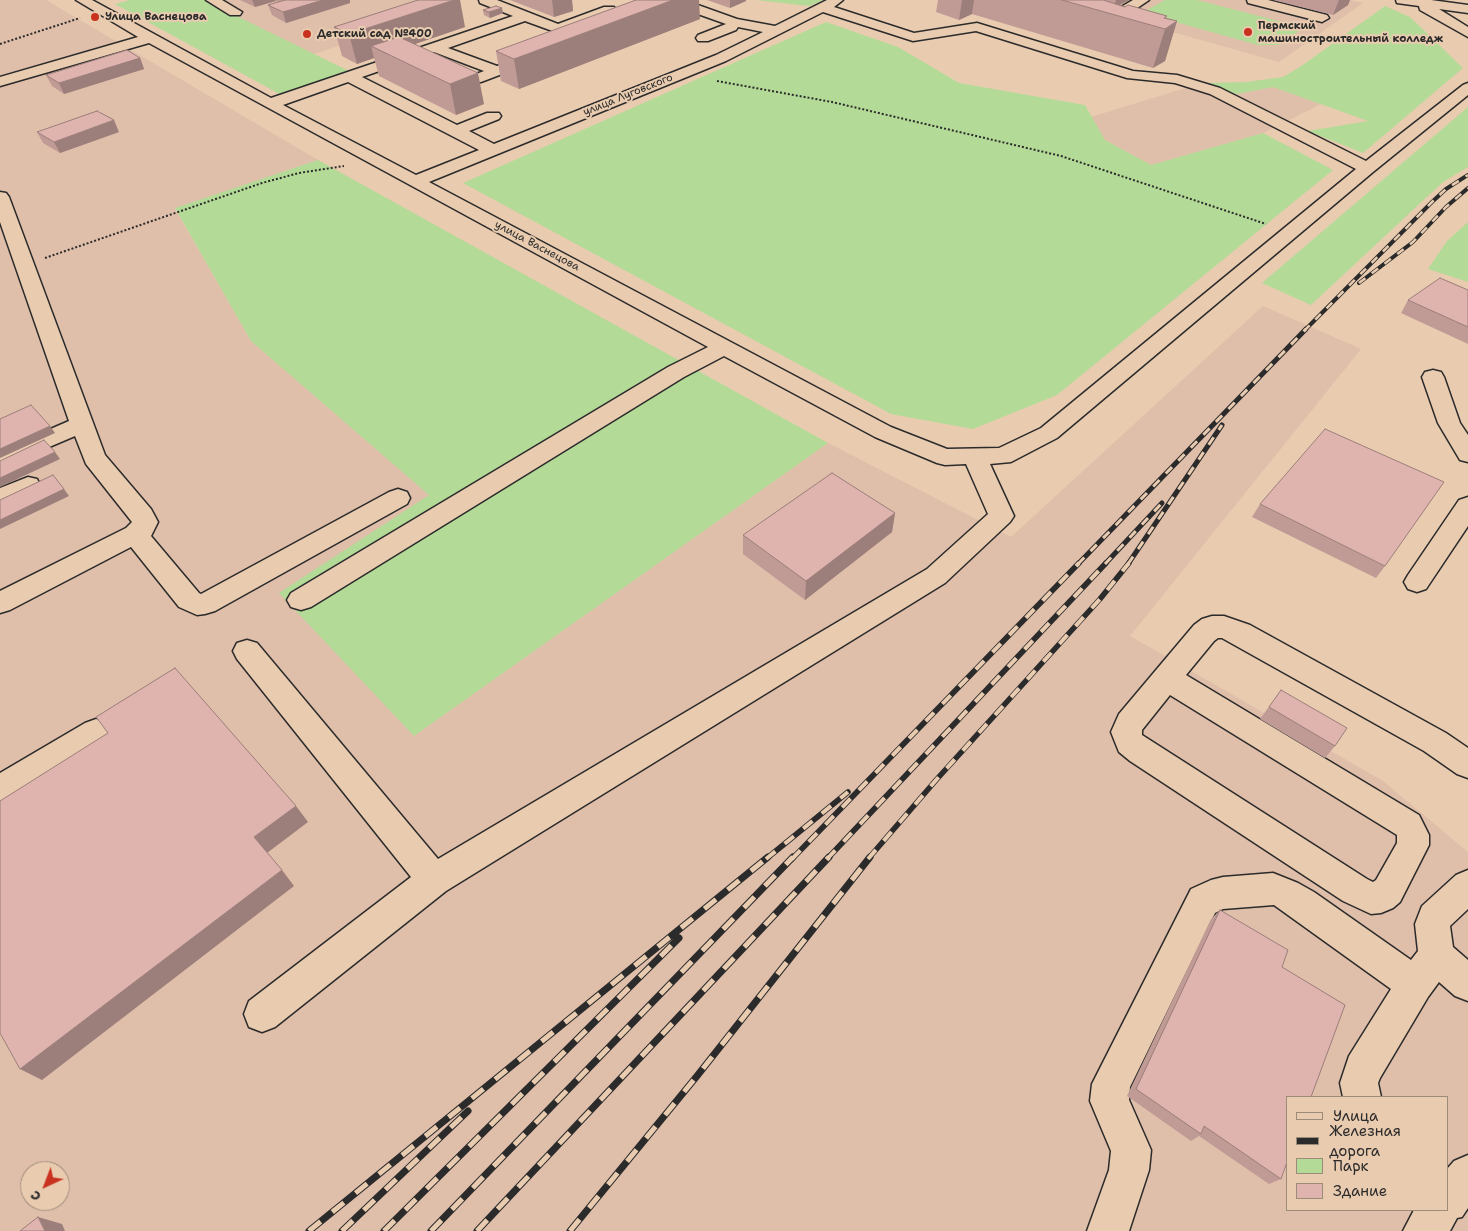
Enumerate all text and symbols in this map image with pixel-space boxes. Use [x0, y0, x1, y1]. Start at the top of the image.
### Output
place label: Улица Васнецова [105, 10, 206, 24]
marker: Улица Васнецова [89, 11, 101, 23]
place label: Пермский машиностроительный колледж [1258, 19, 1443, 45]
marker: Пермский машиностроительный колледж [1242, 26, 1254, 38]
place label: Детский сад №400 [317, 27, 432, 41]
marker: Детский сад №400 [301, 28, 313, 40]
street label: улица Луговского [581, 71, 675, 119]
street label: улица Васнецова [492, 218, 582, 274]
legend [1286, 1096, 1448, 1211]
text: Улица [1333, 1106, 1378, 1126]
text: Железная дорога [1329, 1121, 1401, 1161]
text: Парк [1333, 1156, 1369, 1176]
north arrow [20, 1161, 70, 1211]
text: Здание [1333, 1181, 1387, 1201]
text: С [26, 1187, 45, 1206]

